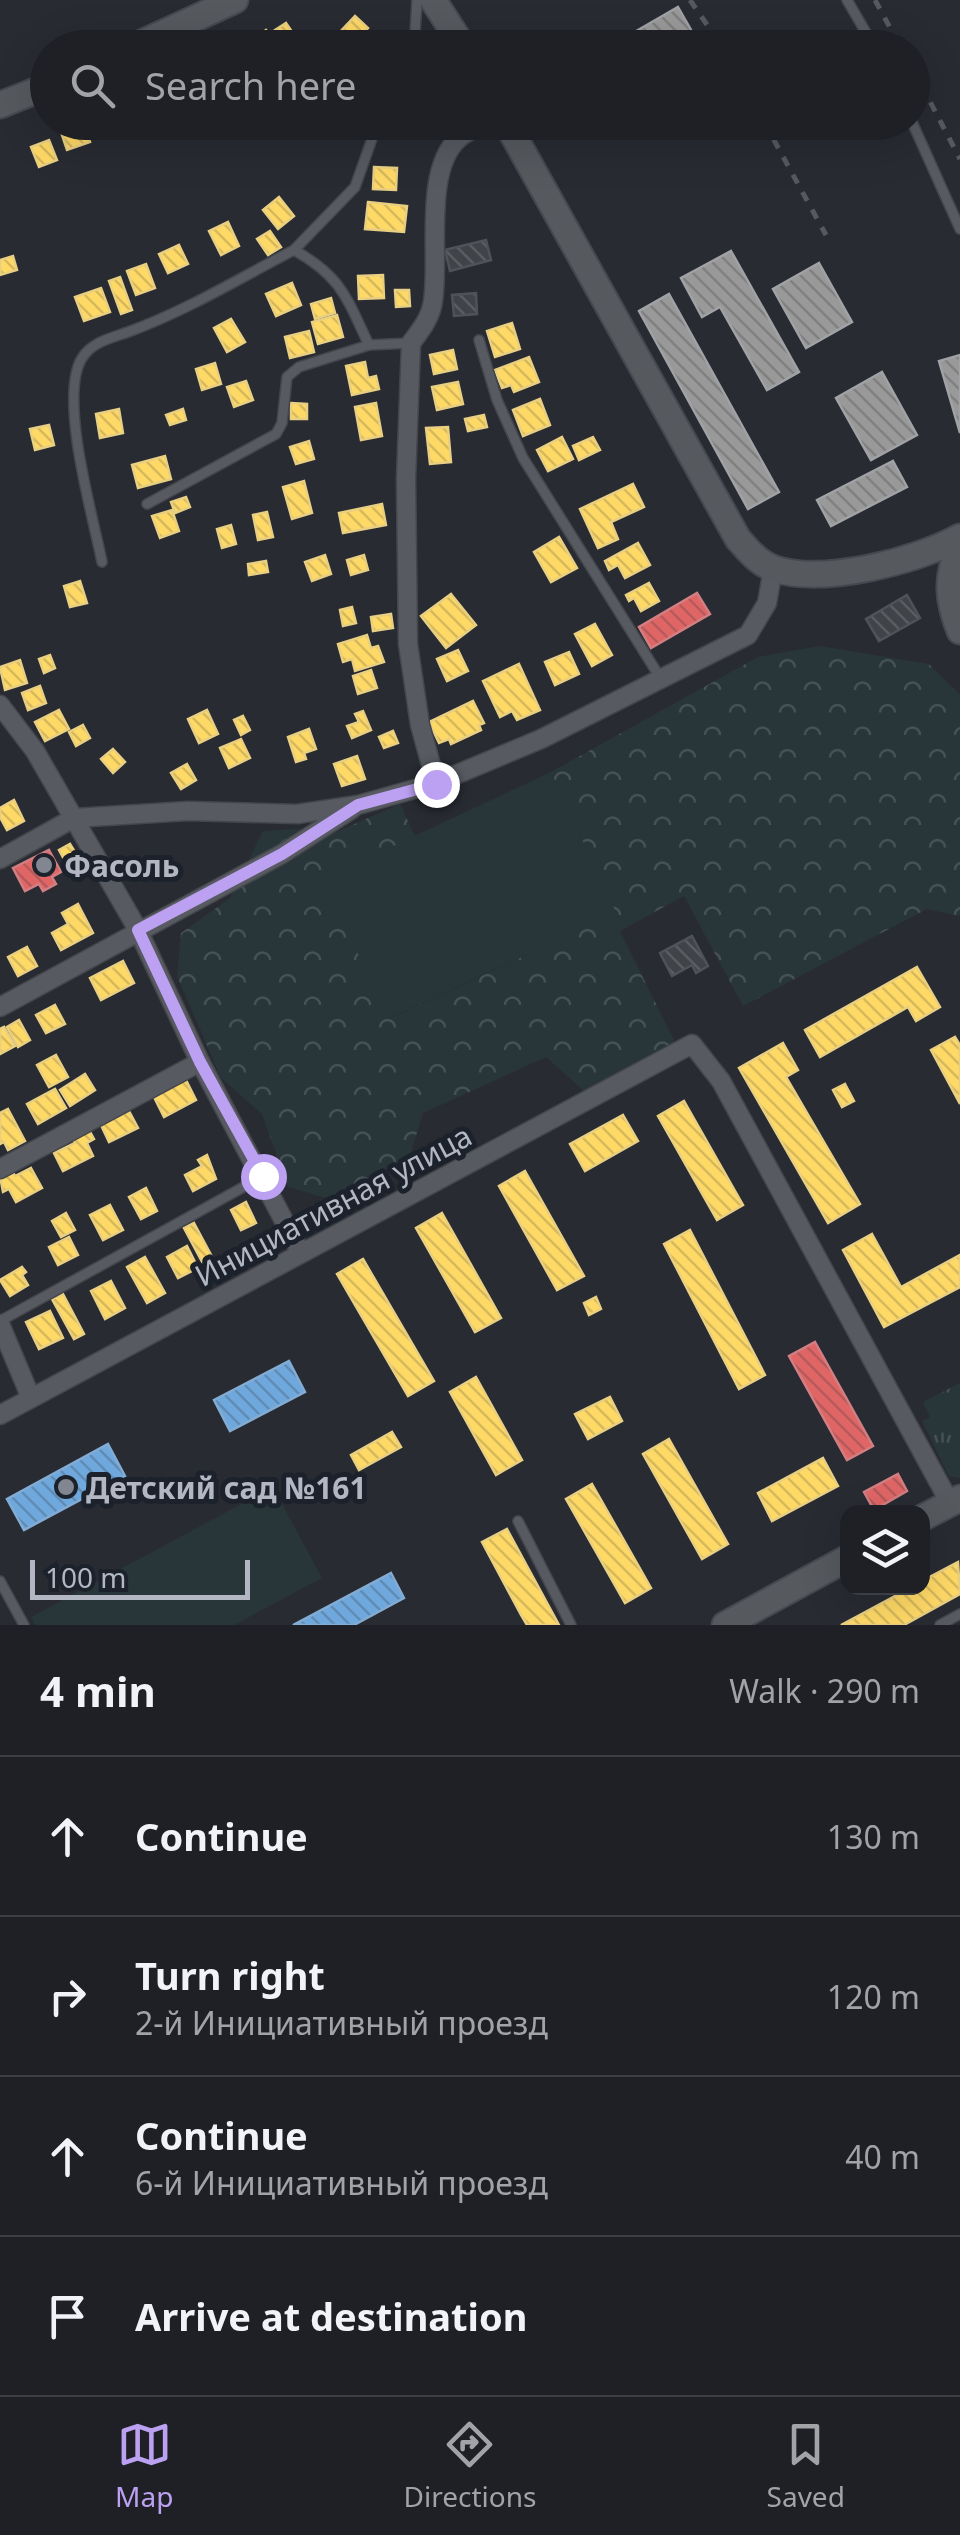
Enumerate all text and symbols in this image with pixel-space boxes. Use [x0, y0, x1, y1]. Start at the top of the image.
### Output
search box [30, 30, 930, 140]
icon: search [65, 58, 120, 113]
text: Search here [145, 59, 356, 111]
route end [414, 762, 460, 808]
place label: Фасоль [64, 845, 179, 886]
marker: Фасоль [33, 854, 55, 876]
street label: Инициативная улица [187, 1115, 479, 1295]
route start [241, 1154, 287, 1200]
place label: Детский сад №161 [86, 1467, 367, 1508]
marker: Детский сад №161 [55, 1476, 77, 1498]
map controls [840, 1505, 930, 1595]
button: layers [840, 1505, 930, 1595]
scale bar [30, 1555, 250, 1600]
text: 100 m [45, 1558, 127, 1596]
text: 4 min [40, 1662, 156, 1719]
text: Walk · 290 m [729, 1669, 920, 1712]
icon: ahead [40, 1809, 95, 1864]
text: Continue [135, 1810, 308, 1862]
text: 130 m [827, 1815, 920, 1858]
text: Turn right [135, 1949, 325, 2001]
icon: right [40, 1969, 95, 2024]
text: 120 m [827, 1975, 920, 2018]
text: 2-й Инициативный проезд [135, 2001, 548, 2044]
text: Continue [135, 2109, 308, 2161]
icon: ahead [40, 2129, 95, 2184]
text: 40 m [845, 2135, 920, 2178]
text: 6-й Инициативный проезд [135, 2161, 548, 2204]
icon: arrive [40, 2289, 95, 2344]
text: Arrive at destination [135, 2290, 527, 2342]
tab: Map [115, 2417, 173, 2515]
tab: Directions [404, 2417, 536, 2515]
tab: Saved [767, 2417, 845, 2515]

